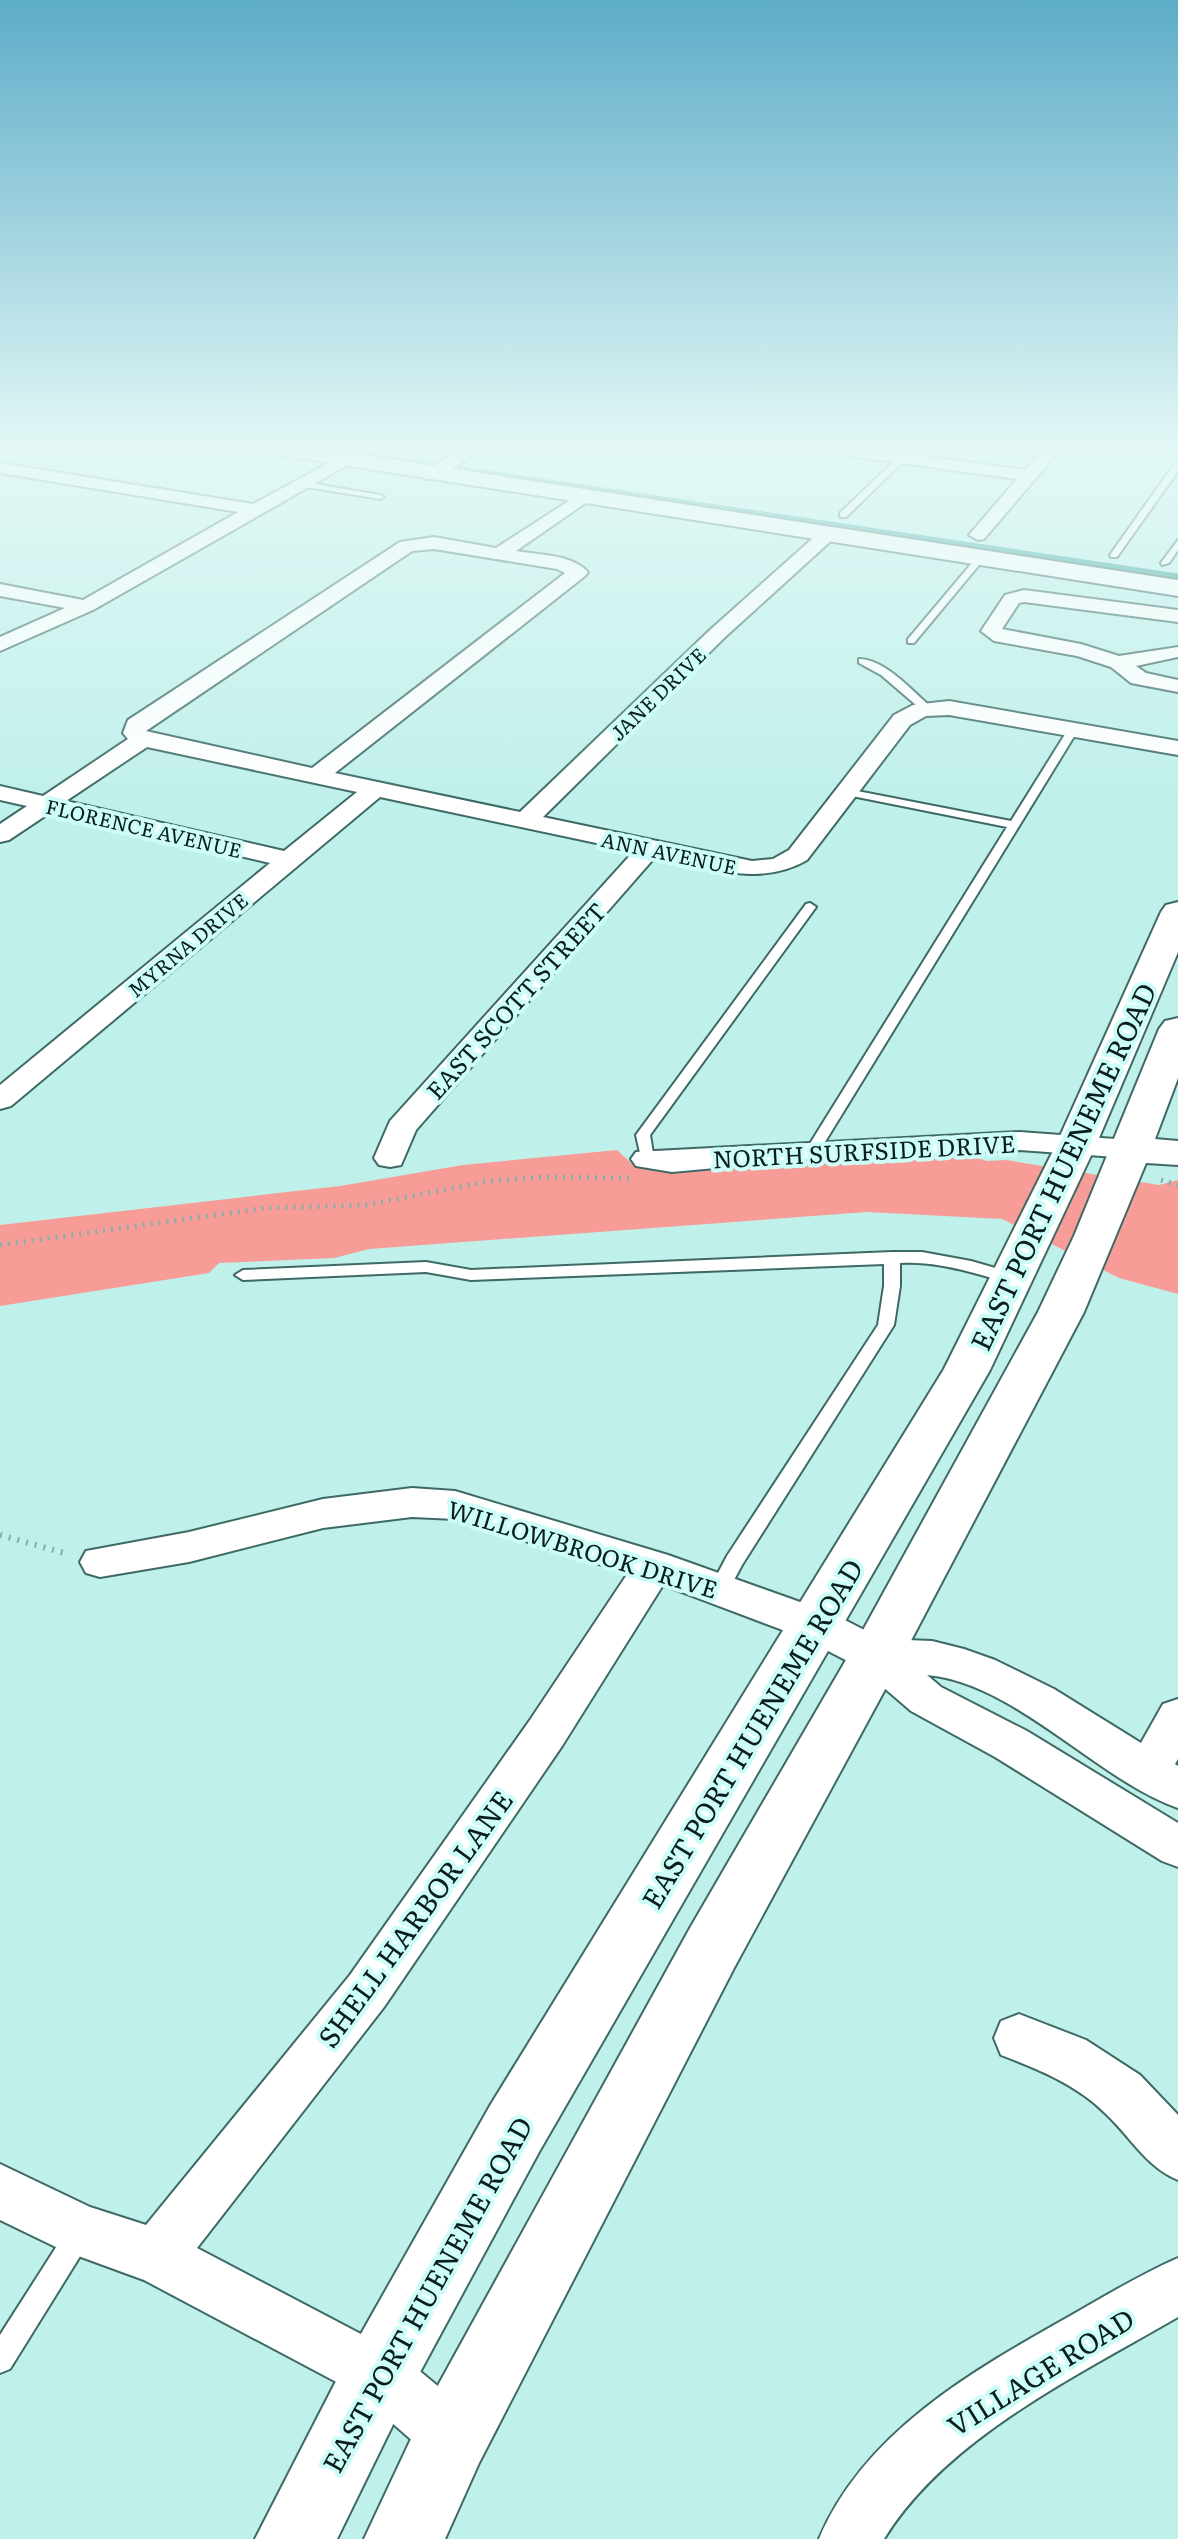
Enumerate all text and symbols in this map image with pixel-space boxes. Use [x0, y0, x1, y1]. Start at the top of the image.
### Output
street label: JANE DRIVE [602, 639, 712, 747]
street label: FLORENCE AVENUE [43, 790, 245, 864]
street label: ANN AVENUE [599, 823, 739, 881]
street label: MYRNA DRIVE [120, 885, 254, 1003]
street label: EAST SCOTT STREET [417, 894, 613, 1106]
street label: EAST PORT HUENEME ROAD [958, 975, 1166, 1357]
street label: NORTH SURFSIDE DRIVE [712, 1125, 1016, 1175]
street label: WILLOWBROOK DRIVE [444, 1490, 722, 1606]
street label: EAST PORT HUENEME ROAD [630, 1550, 872, 1916]
street label: SHELL HARBOR LANE [306, 1781, 522, 2055]
street label: EAST PORT HUENEME ROAD [310, 2108, 542, 2480]
street label: VILLAGE ROAD [938, 2297, 1142, 2445]

